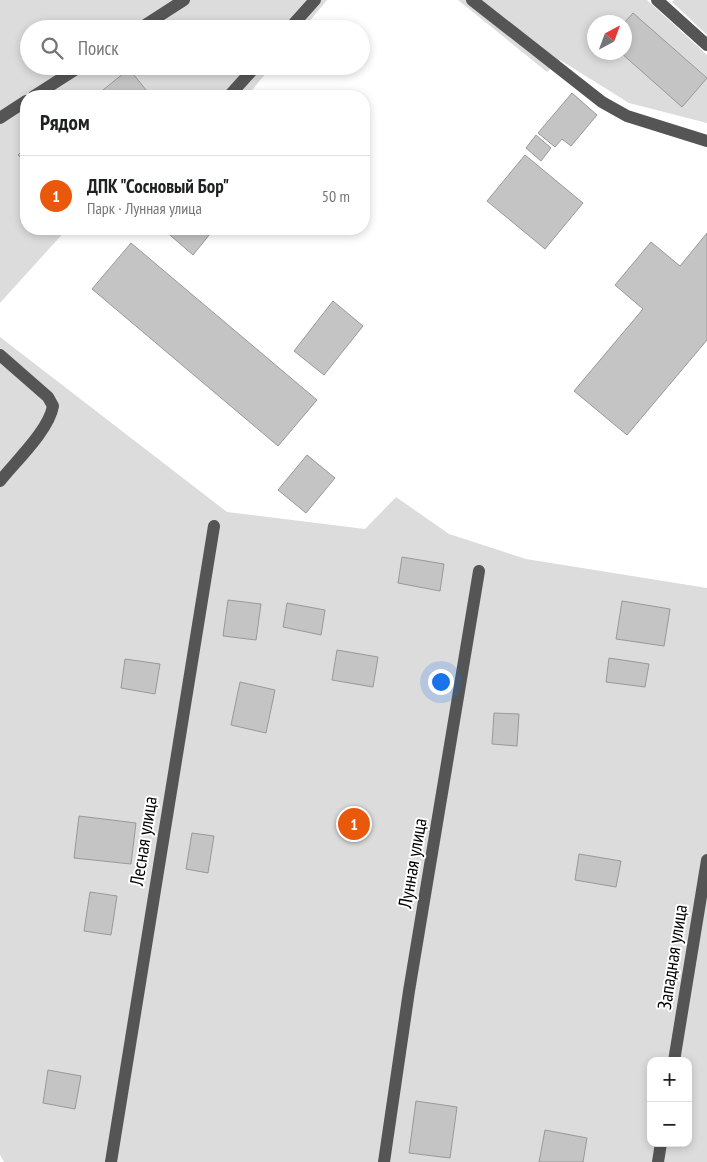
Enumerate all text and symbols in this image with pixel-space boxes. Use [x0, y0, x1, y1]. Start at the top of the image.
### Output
north arrow [587, 15, 632, 60]
search box [20, 20, 370, 75]
icon: search [38, 34, 66, 62]
text: Поиск [78, 36, 119, 60]
text: Рядом [40, 109, 90, 136]
text: ДПК "Сосновый Бор" [87, 174, 229, 198]
text: 1 [52, 186, 60, 206]
text: 50 m [322, 186, 350, 206]
text: Парк · Лунная улица [87, 198, 202, 218]
your location [428, 669, 454, 695]
street label: Лесная улица [124, 795, 162, 888]
pin: 1 [338, 805, 370, 843]
street label: Лунная улица [392, 816, 432, 911]
street label: Западная улица [652, 903, 692, 1011]
map controls [647, 1057, 692, 1147]
button: + [647, 1057, 692, 1102]
button: − [647, 1102, 692, 1147]

